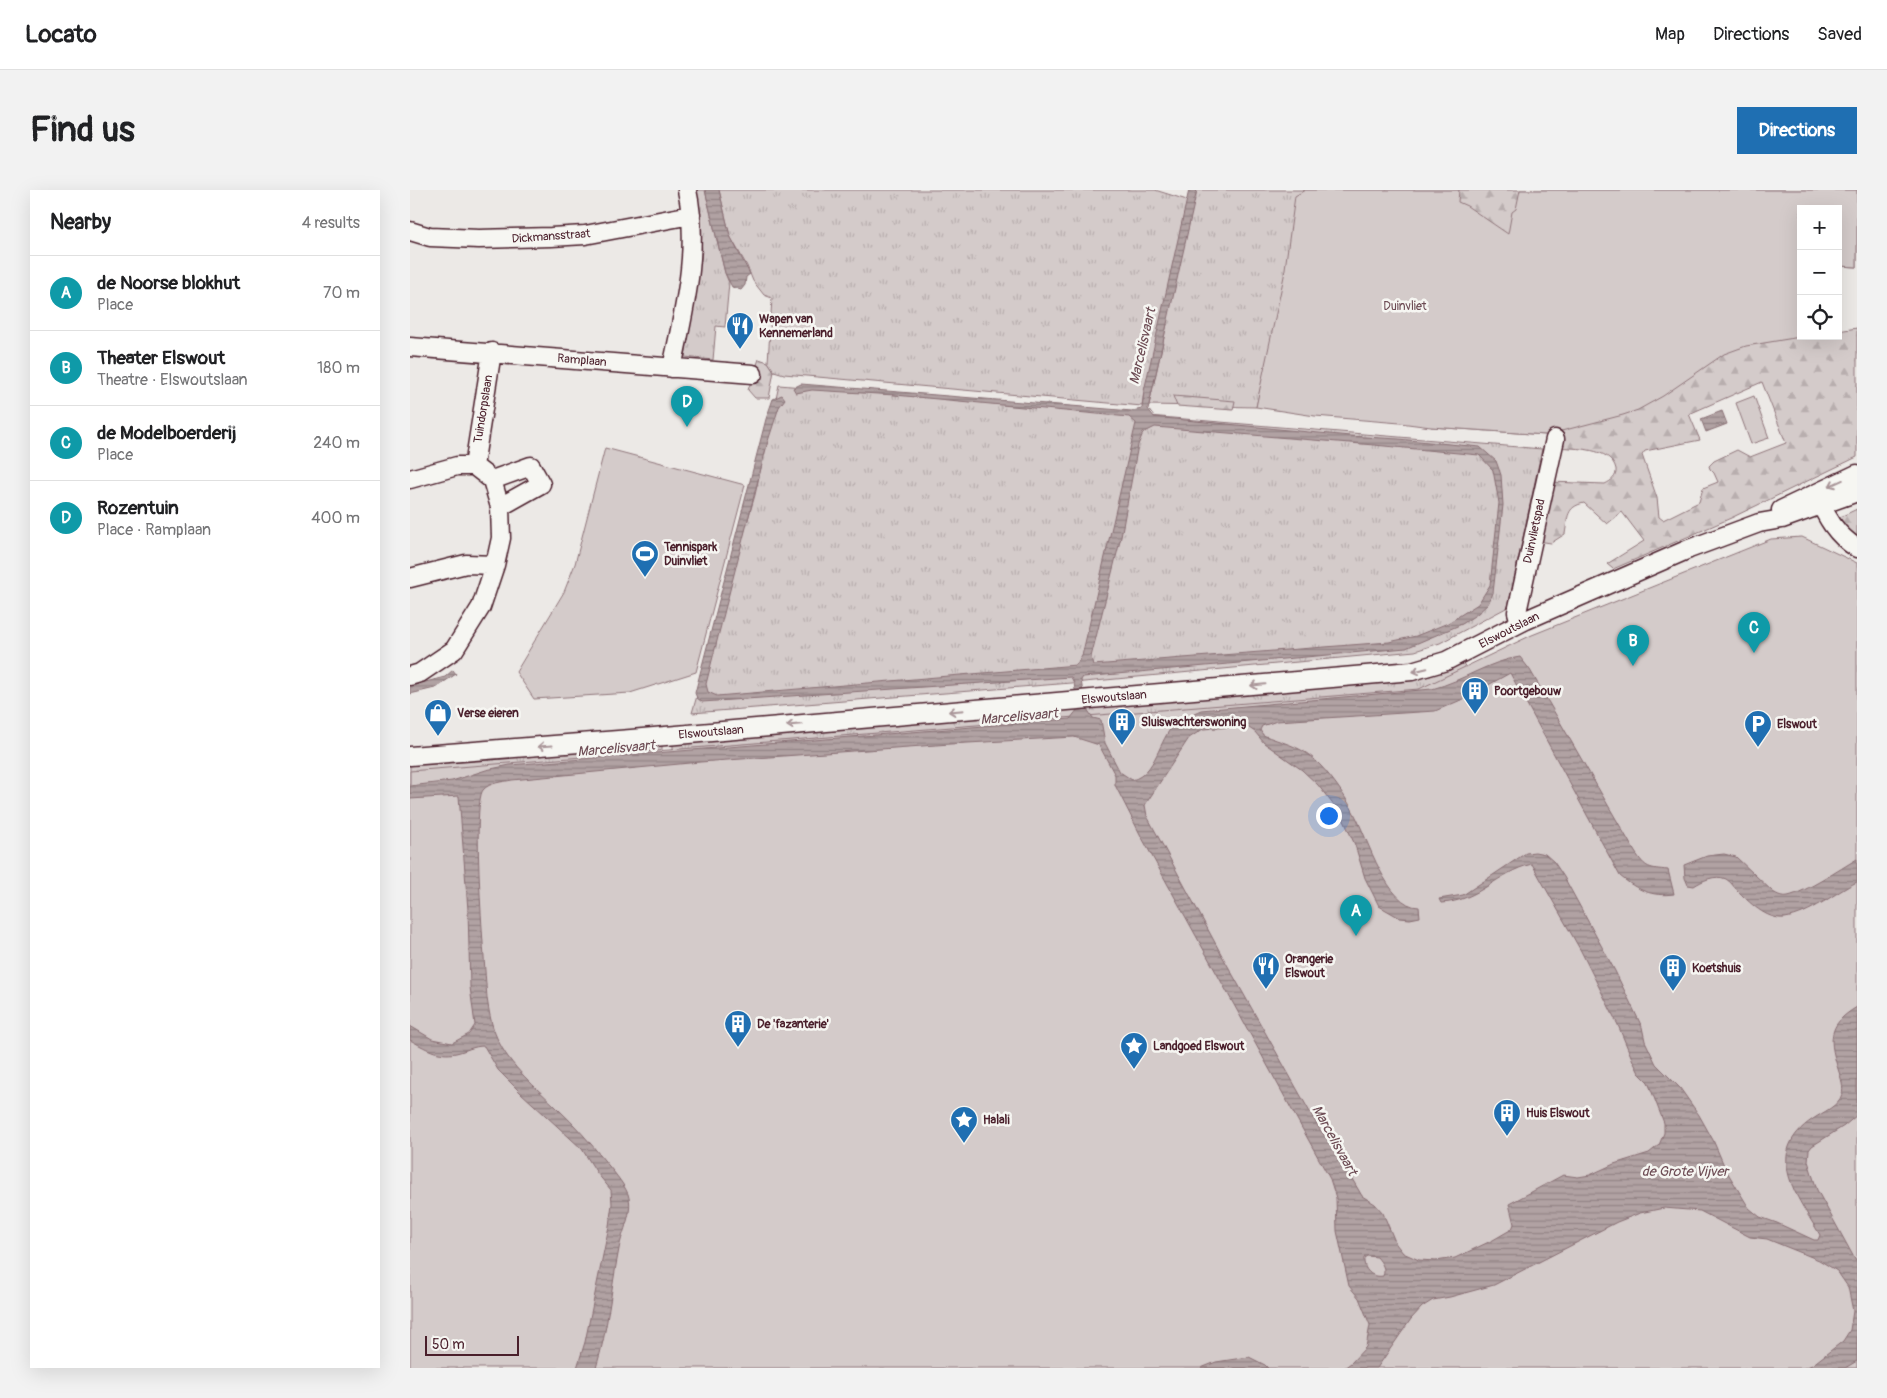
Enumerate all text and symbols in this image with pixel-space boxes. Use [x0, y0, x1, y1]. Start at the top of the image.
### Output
text: Locato [25, 20, 97, 49]
text: Map [1655, 23, 1685, 46]
text: Directions [1713, 23, 1789, 46]
text: Saved [1817, 23, 1862, 46]
button: Directions [1737, 107, 1857, 154]
text: Find us [30, 108, 135, 152]
map controls [1797, 205, 1842, 340]
button: + [1797, 205, 1842, 250]
text: Nearby [50, 209, 111, 236]
text: 4 results [302, 213, 360, 233]
street label: Dickmansstraat [511, 226, 591, 247]
button: − [1797, 250, 1842, 295]
text: de Noorse blokhut [97, 271, 240, 295]
text: A [61, 283, 71, 303]
text: 70 m [323, 283, 360, 303]
text: Place [97, 295, 133, 315]
button: locate [1797, 295, 1842, 340]
park label: Duinvliet [1383, 299, 1427, 314]
water label: Marcelisvaart [1125, 305, 1160, 386]
restaurant icon: Wapen van Kennemerland [725, 311, 755, 350]
place label: Wapen van Kennemerland [759, 312, 833, 341]
text: Theater Elswout [97, 346, 225, 370]
street label: Ramplaan [557, 351, 607, 370]
text: B [61, 358, 71, 378]
text: 180 m [317, 358, 360, 378]
text: Theatre · Elswoutslaan [97, 370, 248, 390]
street label: Tuindorpslaan [471, 374, 496, 444]
pin: D [671, 386, 703, 427]
text: de Modelboerderij [97, 421, 236, 445]
text: C [61, 433, 71, 453]
text: 240 m [313, 433, 360, 453]
text: Place [97, 445, 133, 465]
one-way arrow [1829, 478, 1844, 488]
text: Rozentuin [97, 496, 179, 520]
street label: Duinvlietspad [1520, 497, 1549, 565]
text: D [61, 508, 71, 528]
text: 400 m [311, 508, 360, 528]
text: Place · Ramplaan [97, 520, 211, 540]
sports icon: Tennispark Duinvliet [630, 539, 660, 578]
place label: Tennispark Duinvliet [663, 540, 718, 569]
street label: Elswoutslaan [1477, 609, 1542, 652]
pin: C [1738, 612, 1770, 653]
pin: B [1617, 625, 1649, 666]
one-way arrow [1412, 666, 1428, 675]
building icon: Poortgebouw [1460, 676, 1490, 715]
one-way arrow [1251, 680, 1267, 690]
place label: Poortgebouw [1494, 684, 1562, 699]
street label: Elswoutslaan [1081, 687, 1148, 708]
shop icon: Verse eieren [423, 698, 453, 737]
water label: Marcelisvaart [980, 705, 1060, 728]
place label: Verse eieren [457, 706, 519, 721]
one-way arrow [948, 706, 964, 716]
building icon: Sluiswachterswoning [1107, 707, 1137, 746]
parking icon: Elswout [1743, 709, 1773, 748]
place label: Sluiswachterswoning [1141, 715, 1246, 730]
place label: Elswout [1777, 717, 1818, 732]
one-way arrow [787, 720, 803, 730]
street label: Elswoutslaan [678, 722, 745, 743]
water label: Marcelisvaart [577, 737, 657, 760]
one-way arrow [537, 741, 553, 750]
your location [1316, 803, 1342, 829]
pin: A [1340, 895, 1372, 936]
restaurant icon: Orangerie Elswout [1251, 951, 1281, 990]
place label: Orangerie Elswout [1285, 952, 1334, 981]
building icon: Koetshuis [1658, 953, 1688, 992]
place label: Koetshuis [1692, 961, 1742, 976]
building icon: De 'fazanterie' [723, 1009, 753, 1048]
place label: De 'fazanterie' [757, 1017, 829, 1032]
place icon: Landgoed Elswout [1119, 1031, 1149, 1070]
place label: Landgoed Elswout [1153, 1039, 1245, 1054]
building icon: Huis Elswout [1492, 1098, 1522, 1137]
water label: Marcelisvaart [1308, 1102, 1361, 1179]
place icon: Halali [949, 1105, 979, 1144]
place label: Huis Elswout [1526, 1106, 1591, 1121]
place label: Halali [983, 1113, 1010, 1128]
water label: de Grote Vijver [1642, 1163, 1730, 1180]
scale bar [425, 1333, 519, 1356]
text: 50 m [432, 1336, 465, 1353]

